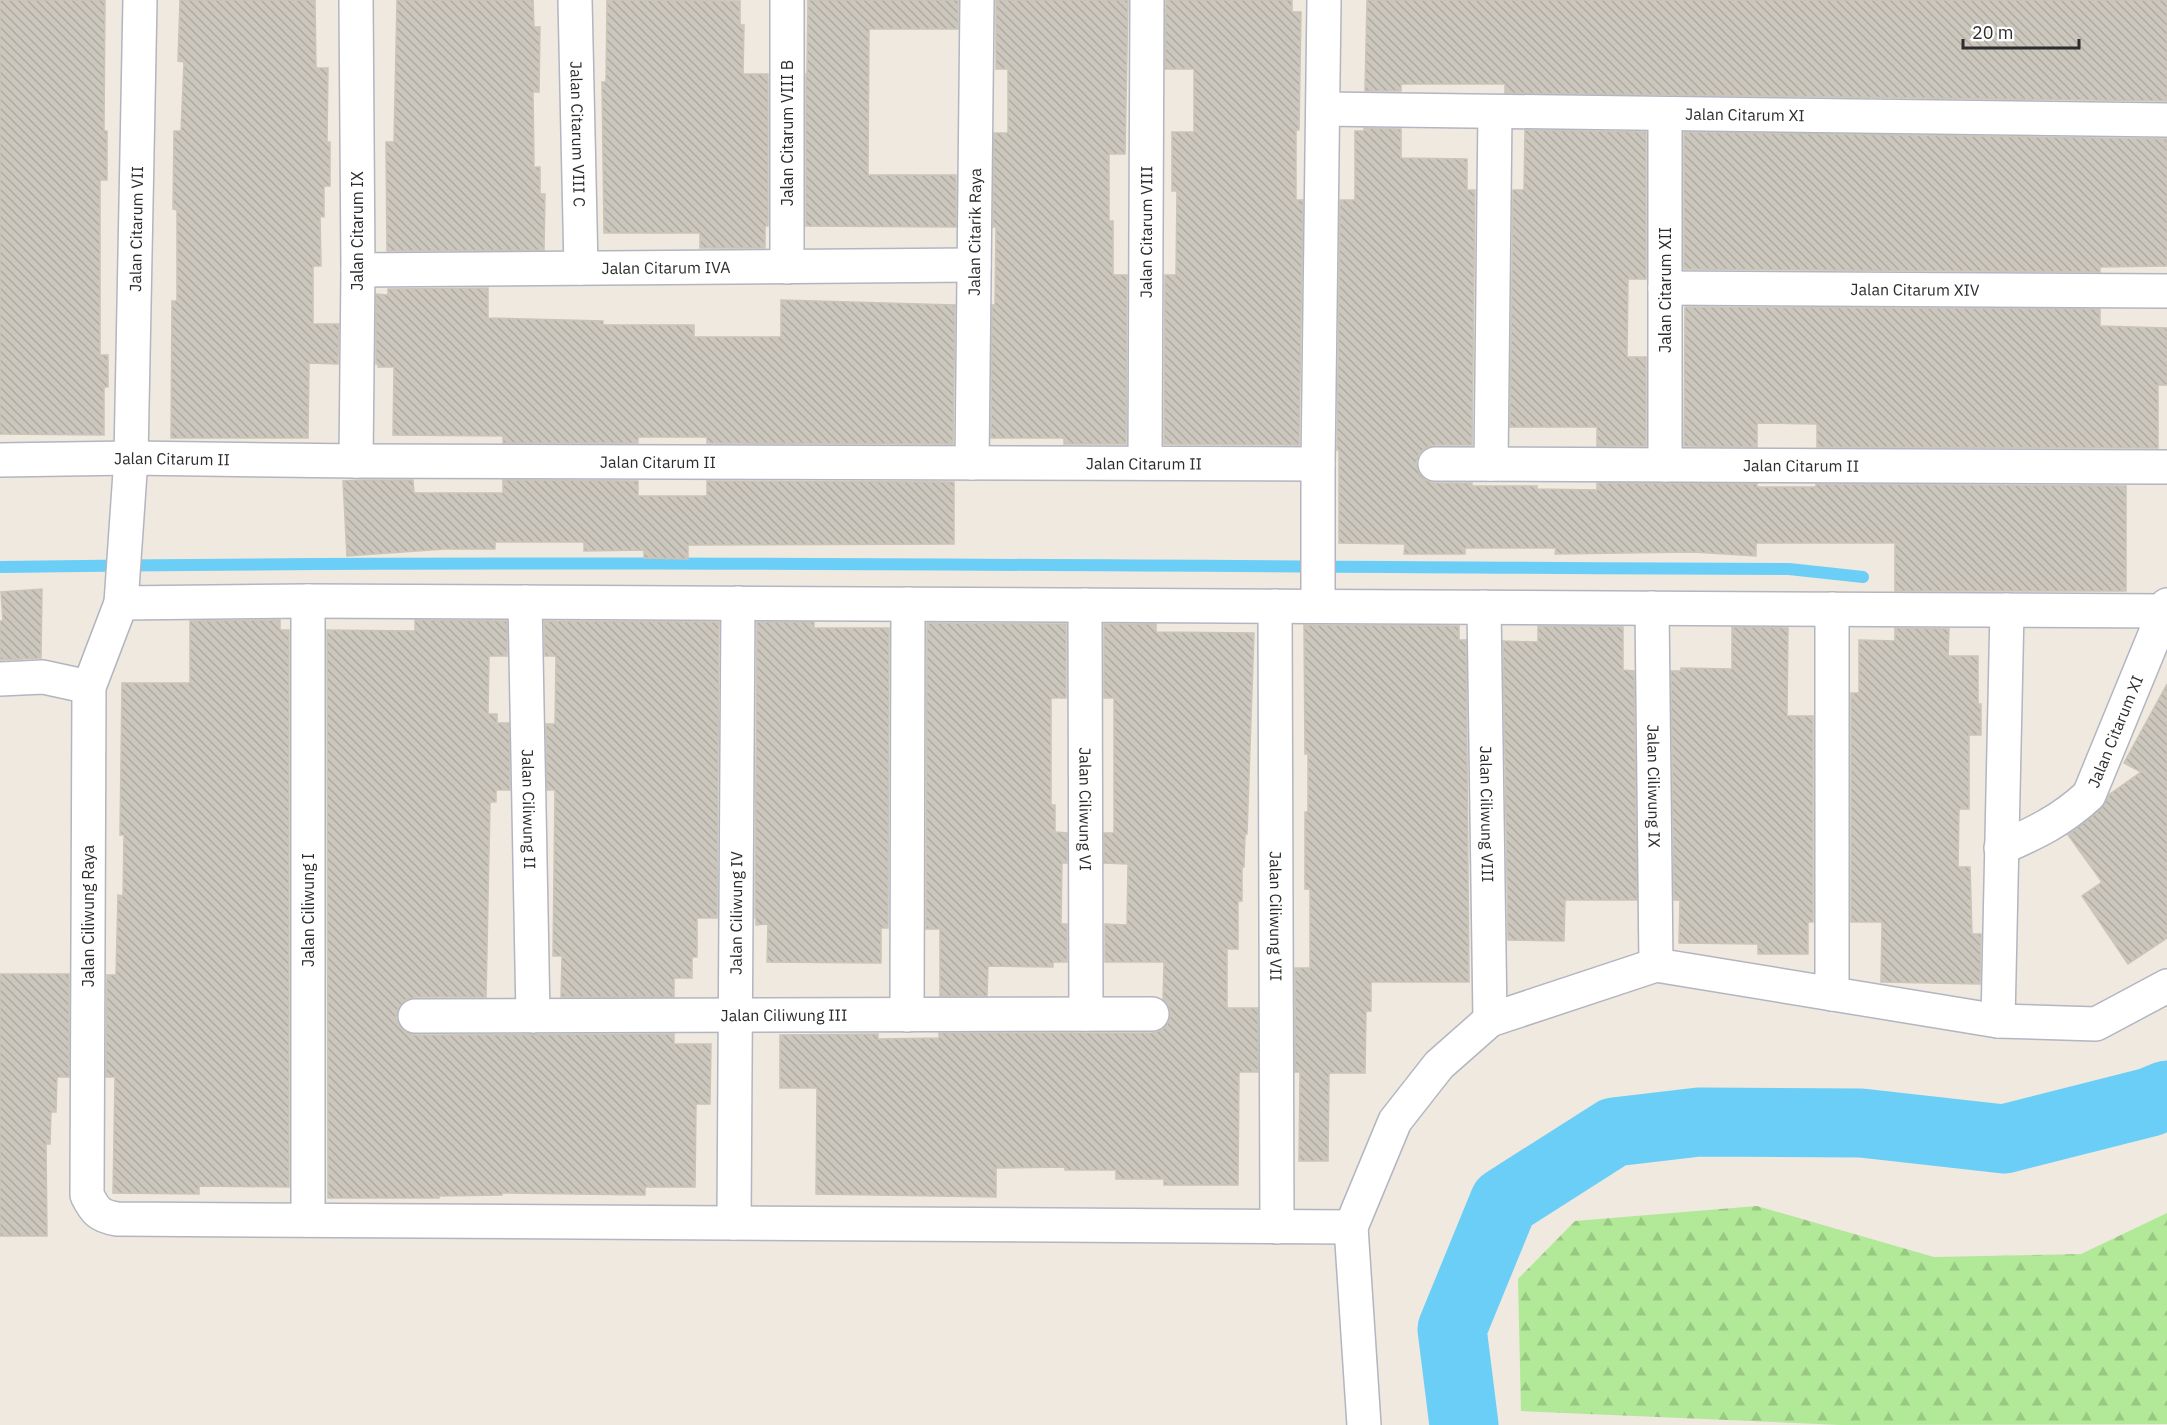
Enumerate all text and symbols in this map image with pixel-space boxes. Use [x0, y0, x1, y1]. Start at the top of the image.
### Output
scale bar [1963, 12, 2078, 50]
text: 20 m [1972, 21, 2014, 44]
street label: Jalan Citarum VIII B [777, 60, 797, 206]
street label: Jalan Citarum VIII C [566, 61, 590, 207]
street label: Jalan Citarum XI [1685, 104, 1805, 125]
street label: Jalan Citarum VII [125, 166, 147, 292]
street label: Jalan Citarum VIII [1136, 166, 1156, 298]
street label: Jalan Citarik Raya [964, 168, 985, 296]
street label: Jalan Citarum IX [347, 171, 367, 291]
street label: Jalan Citarum XII [1655, 227, 1675, 353]
street label: Jalan Citarum IVA [601, 257, 731, 278]
street label: Jalan Citarum XIV [1850, 279, 1980, 300]
street label: Jalan Citarum II [114, 448, 230, 469]
street label: Jalan Citarum II [600, 452, 716, 472]
street label: Jalan Citarum II [1086, 453, 1202, 474]
street label: Jalan Citarum II [1743, 455, 1859, 476]
street label: Jalan Citarum XI [2083, 672, 2147, 791]
street label: Jalan Ciliwung IX [1643, 724, 1665, 848]
street label: Jalan Ciliwung VIII [1476, 746, 1498, 882]
street label: Jalan Ciliwung VI [1075, 747, 1096, 871]
street label: Jalan Ciliwung II [518, 749, 540, 869]
street label: Jalan Ciliwung Raya [78, 844, 98, 987]
street label: Jalan Ciliwung IV [726, 851, 746, 975]
street label: Jalan Ciliwung VII [1266, 851, 1286, 981]
street label: Jalan Ciliwung I [298, 853, 318, 967]
street label: Jalan Ciliwung III [721, 1005, 847, 1025]

